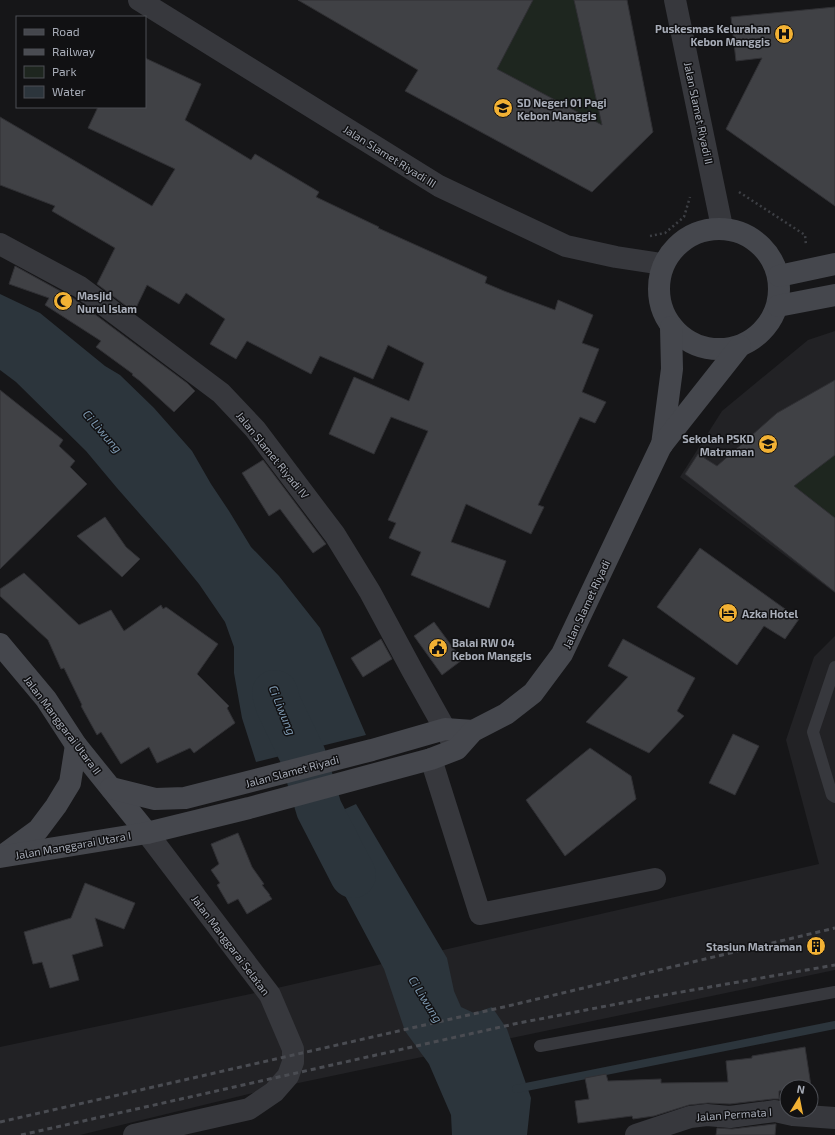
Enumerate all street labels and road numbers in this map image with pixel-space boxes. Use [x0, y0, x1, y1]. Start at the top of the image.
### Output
street label: Jalan Slamet Riyadi II [682, 61, 716, 165]
street label: Jalan Slamet Riyadi III [341, 122, 439, 190]
street label: Jalan Slamet Riyadi IV [234, 409, 312, 501]
street label: Jalan Slamet Riyadi [560, 558, 612, 650]
street label: Jalan Manggarai Utara II [22, 673, 104, 777]
street label: Jalan Slamet Riyadi [244, 752, 340, 790]
street label: Jalan Manggarai Utara I [14, 828, 132, 862]
street label: Jalan Manggarai Selatan [189, 892, 273, 998]
street label: Jalan Permata I [696, 1105, 772, 1123]

